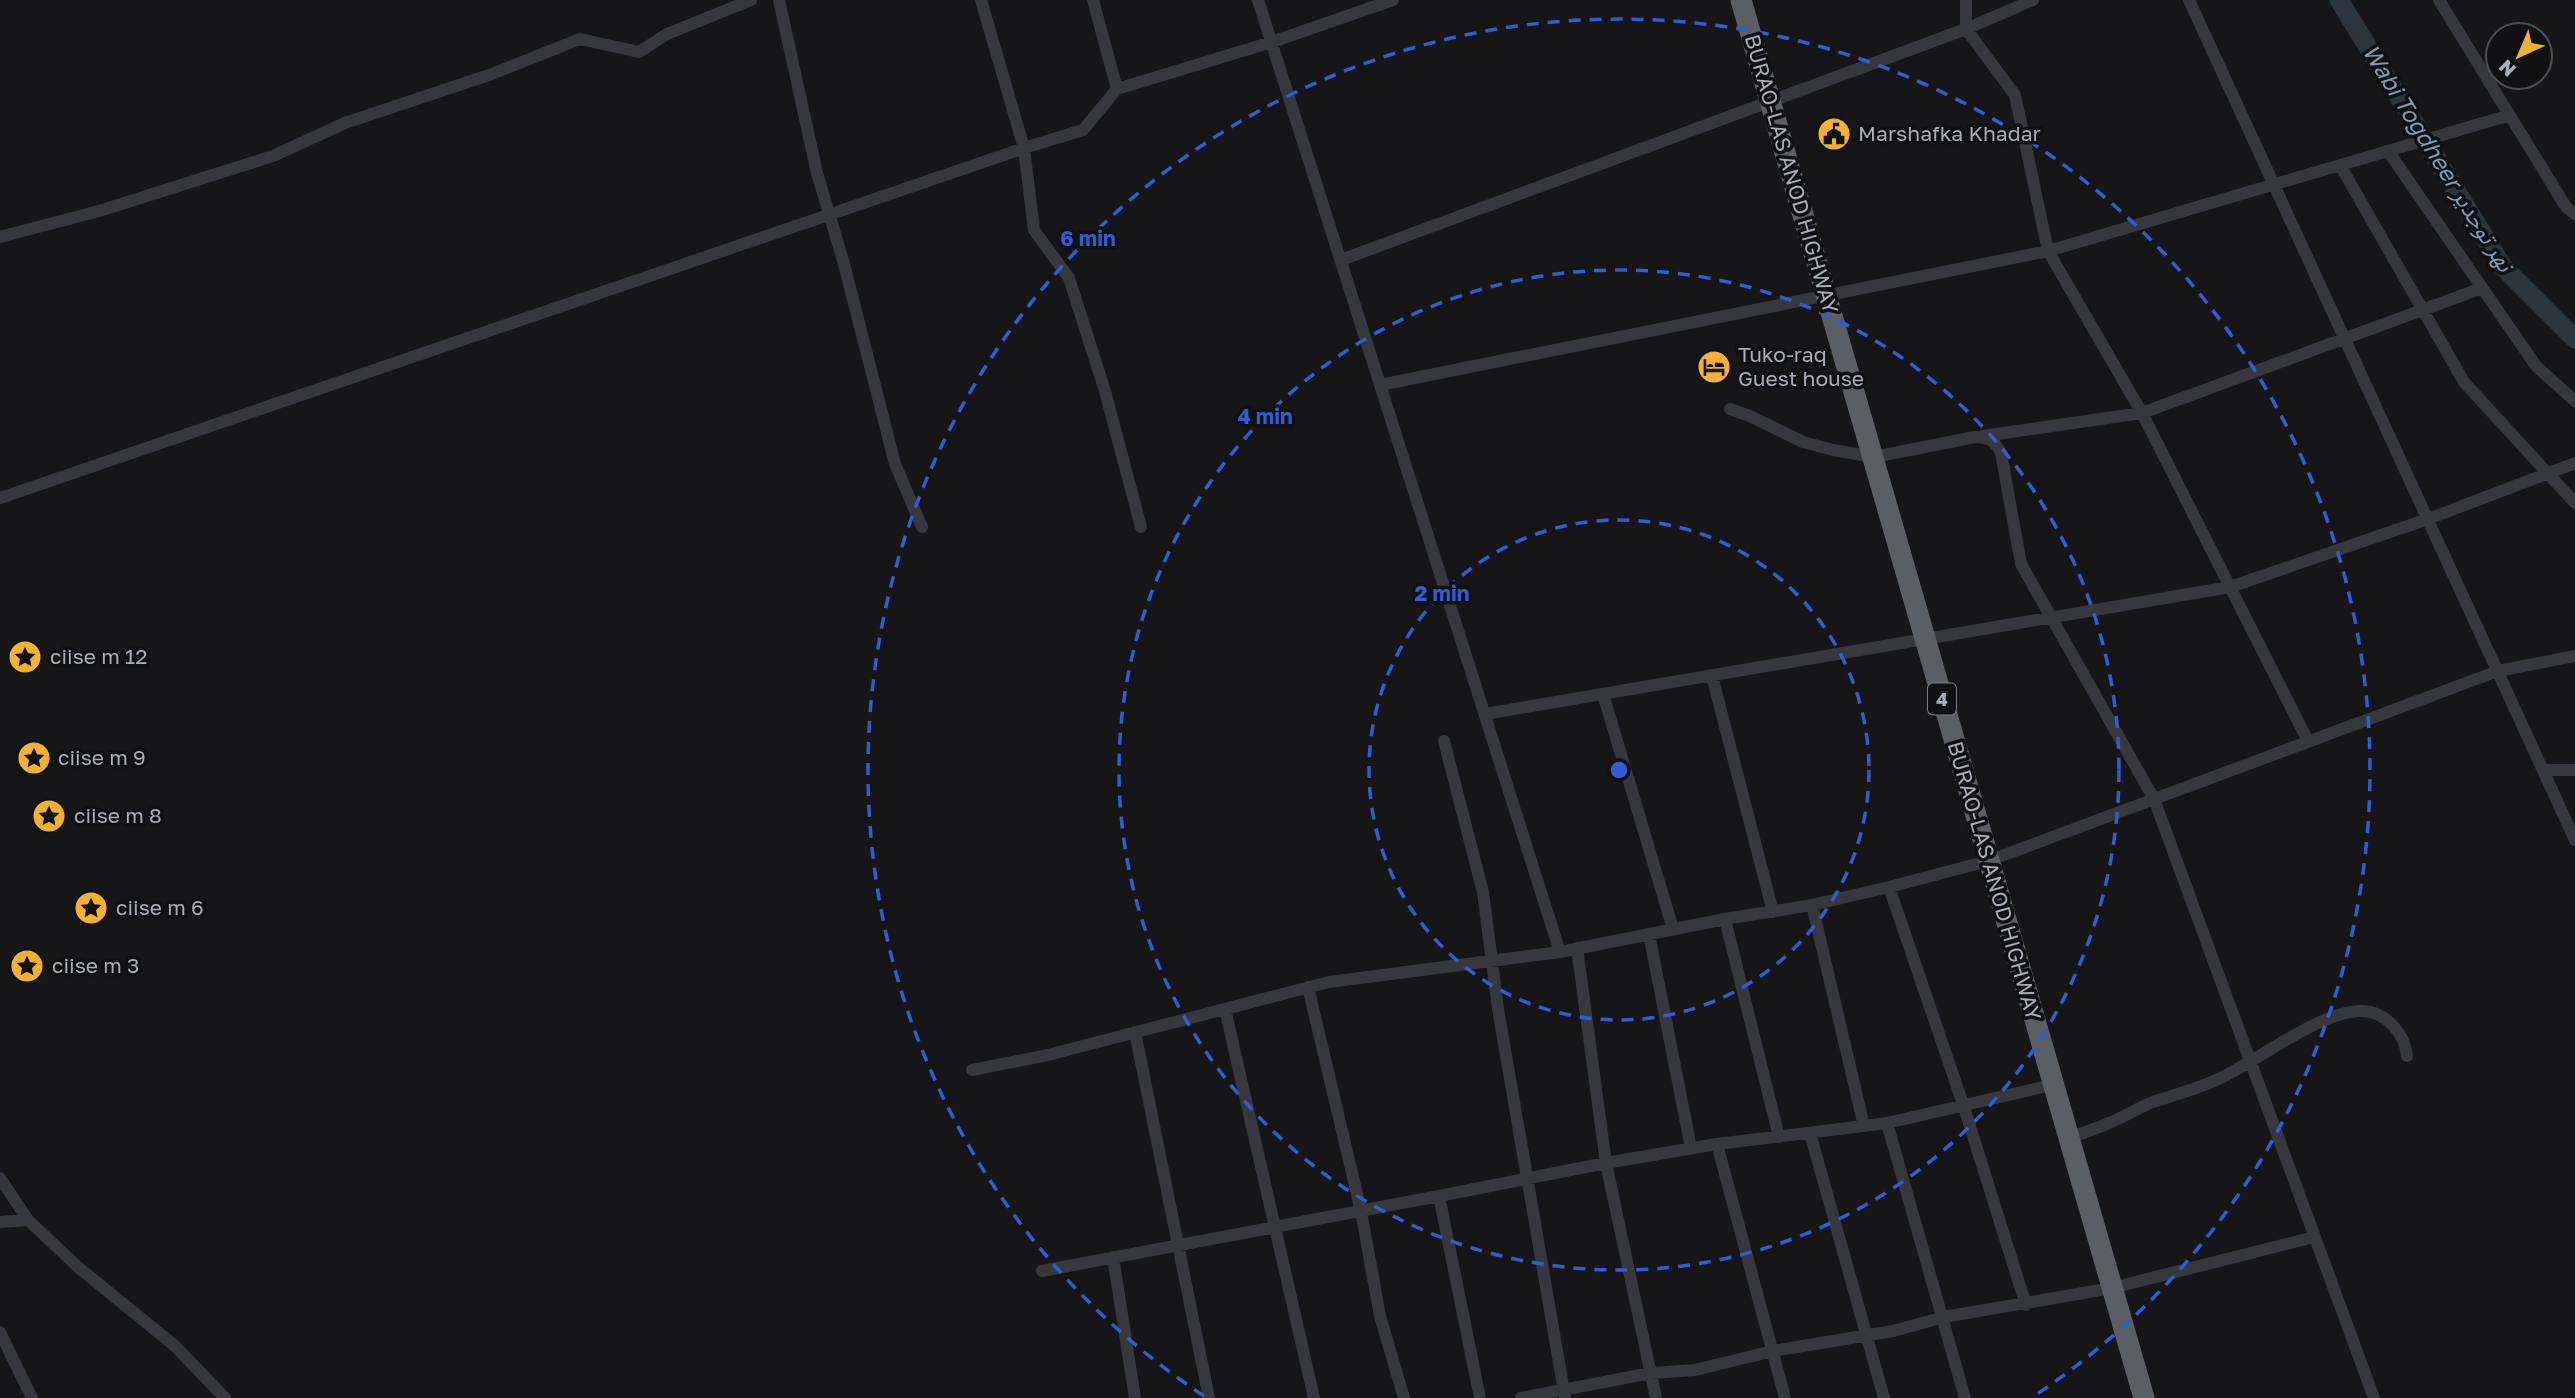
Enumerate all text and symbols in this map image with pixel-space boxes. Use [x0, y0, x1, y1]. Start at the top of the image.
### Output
north arrow [2484, 21, 2554, 91]
street label: BURAO-LAS ANOD HIGHWAY [1740, 31, 1844, 317]
water label: Wabi Togdheer نهر توجدير [2357, 39, 2521, 278]
text: N [2494, 55, 2520, 82]
public building icon: Marshafka Khadar [1815, 115, 1853, 153]
place label: Marshafka Khadar [1858, 120, 2041, 146]
text: 6 min [1060, 225, 1116, 251]
place label: Tuko-raq Guest house [1738, 341, 1864, 391]
hotel icon: Tuko-raq Guest house [1695, 348, 1733, 386]
text: 4 min [1237, 403, 1293, 429]
text: 2 min [1415, 580, 1469, 606]
place icon: ciise m 12 [6, 638, 44, 676]
place label: ciise m 12 [50, 643, 147, 669]
road number: 4 [1928, 684, 1956, 714]
street label: BURAO-LAS ANOD HIGHWAY [1943, 738, 2047, 1024]
place icon: ciise m 9 [15, 739, 53, 777]
place label: ciise m 9 [58, 744, 146, 770]
centre of rings [1607, 758, 1631, 782]
place icon: ciise m 8 [30, 797, 68, 835]
place label: ciise m 8 [74, 802, 162, 828]
place icon: ciise m 6 [72, 889, 110, 927]
place label: ciise m 6 [116, 894, 204, 920]
place icon: ciise m 3 [8, 947, 46, 985]
place label: ciise m 3 [52, 952, 139, 978]

